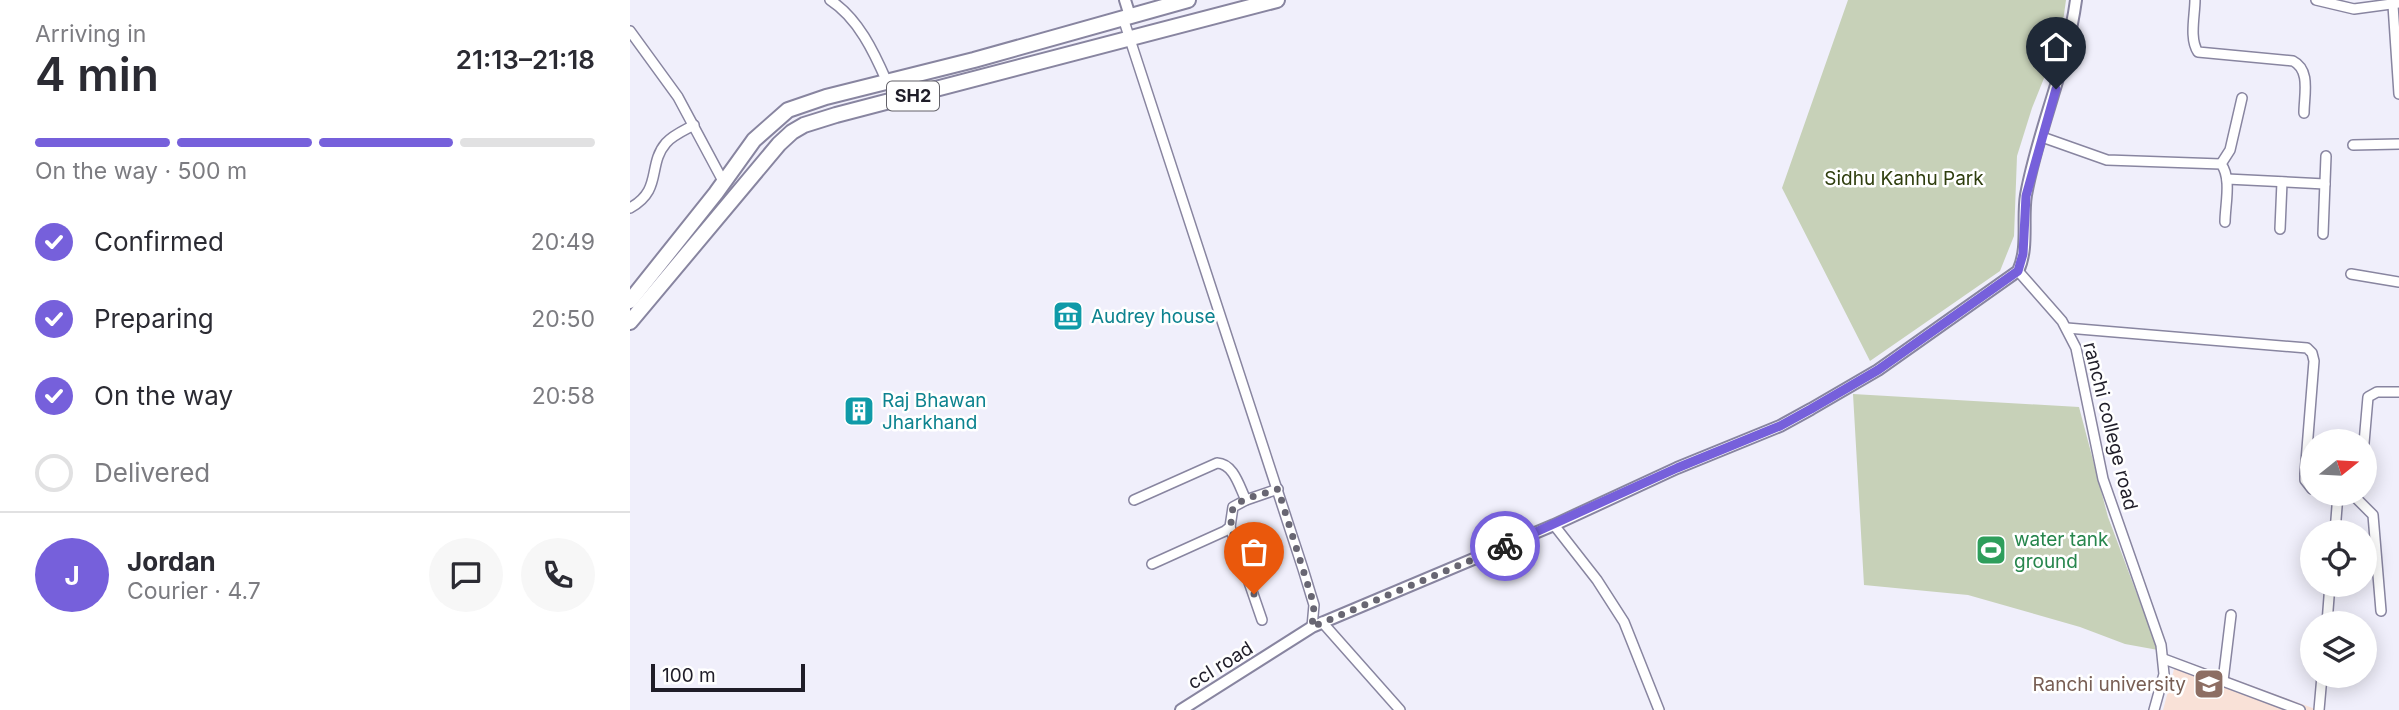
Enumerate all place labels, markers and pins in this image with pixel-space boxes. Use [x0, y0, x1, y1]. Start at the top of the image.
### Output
pin [2026, 17, 2086, 89]
museum icon: Audrey house [1051, 299, 1085, 333]
place label: Audrey house [1091, 305, 1216, 328]
place label: Raj Bhawan Jharkhand [882, 389, 987, 434]
building icon: Raj Bhawan Jharkhand [842, 394, 876, 428]
pin [1224, 522, 1284, 594]
place label: water tank ground [2014, 528, 2109, 573]
sports icon: water tank ground [1974, 533, 2008, 567]
school or university icon: Ranchi university [2192, 667, 2226, 701]
place label: Ranchi university [2032, 673, 2186, 696]

